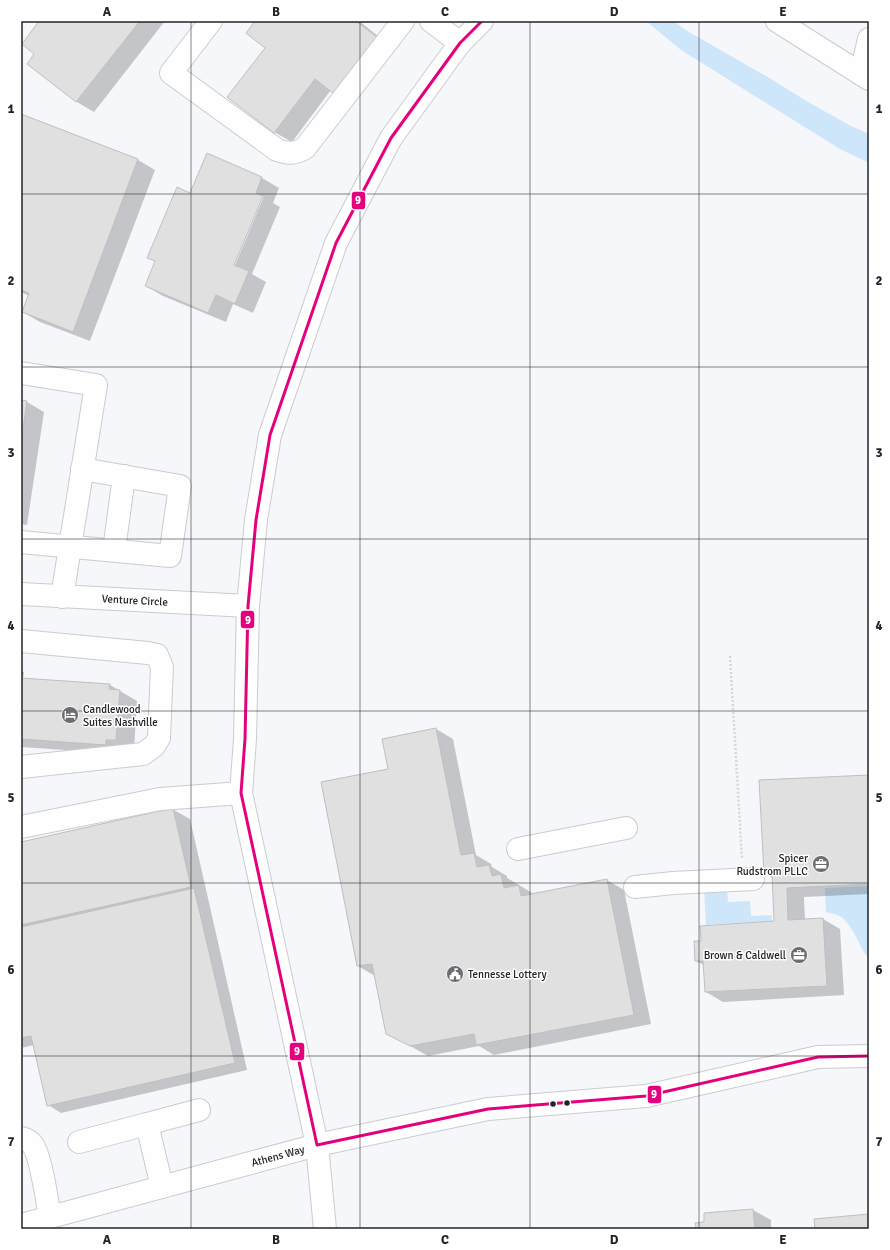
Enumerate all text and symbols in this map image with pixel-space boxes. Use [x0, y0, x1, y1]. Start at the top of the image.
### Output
text: A [103, 4, 112, 20]
text: B [272, 4, 280, 20]
text: C [441, 4, 449, 20]
text: D [610, 4, 619, 20]
text: E [779, 4, 787, 20]
text: 1 [7, 101, 15, 117]
text: 1 [875, 101, 883, 117]
line badge: 9 [351, 191, 366, 210]
text: 9 [355, 194, 361, 207]
text: 2 [7, 273, 15, 289]
text: 2 [875, 273, 883, 289]
text: 3 [7, 445, 15, 461]
text: 3 [875, 445, 883, 461]
street label: Venture Circle [101, 592, 168, 609]
line badge: 9 [240, 610, 255, 629]
text: 9 [245, 614, 251, 627]
text: 4 [7, 618, 15, 634]
text: 4 [875, 618, 883, 634]
place label: Candlewood Suites Nashville [83, 703, 158, 729]
hotel icon: Candlewood Suites Nashville [60, 705, 80, 725]
text: 5 [7, 790, 15, 806]
text: 5 [875, 790, 883, 806]
place label: Spicer Rudstrom PLLC [736, 852, 808, 878]
office icon: Spicer Rudstrom PLLC [811, 854, 831, 874]
office icon: Brown & Caldwell [789, 945, 809, 965]
place label: Brown & Caldwell [704, 949, 786, 962]
text: 6 [7, 962, 15, 978]
text: 6 [875, 962, 883, 978]
public building icon: Tennesse Lottery [445, 964, 465, 984]
place label: Tennesse Lottery [468, 968, 548, 981]
line badge: 9 [289, 1042, 305, 1061]
text: 9 [294, 1045, 300, 1058]
line badge: 9 [647, 1085, 662, 1104]
text: 9 [651, 1088, 657, 1101]
unlabelled marker [562, 1098, 572, 1108]
unlabelled marker [548, 1099, 558, 1109]
text: 7 [7, 1134, 15, 1150]
text: 7 [875, 1134, 883, 1150]
street label: Athens Way [250, 1142, 307, 1169]
text: A [103, 1232, 112, 1248]
text: B [272, 1232, 280, 1248]
text: C [441, 1232, 449, 1248]
text: D [610, 1232, 619, 1248]
text: E [779, 1232, 787, 1248]

